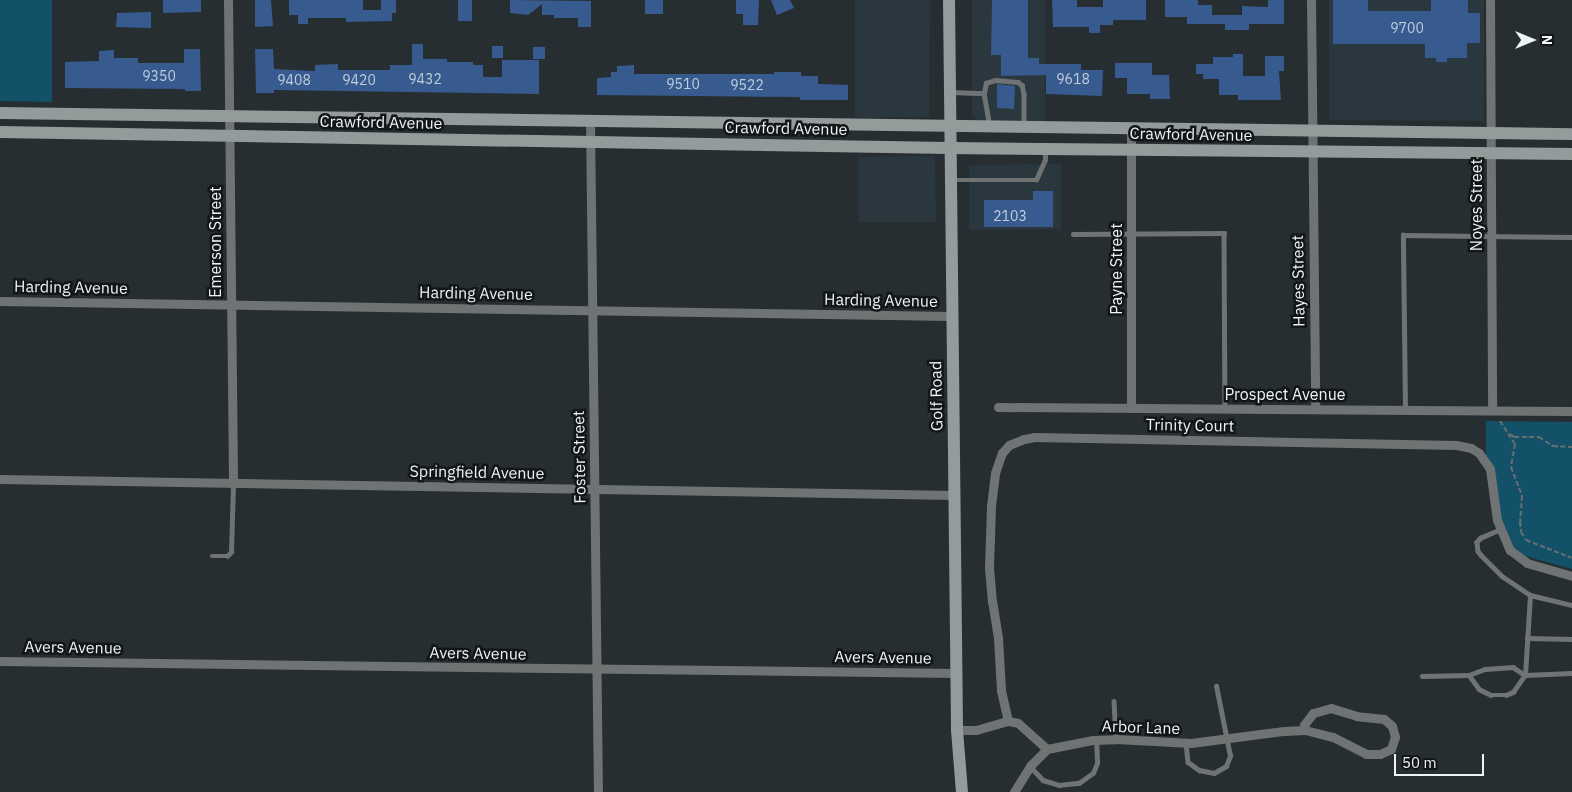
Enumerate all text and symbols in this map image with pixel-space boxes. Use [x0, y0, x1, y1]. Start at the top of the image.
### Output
north arrow [1507, 15, 1557, 65]
house number: 9700 [1390, 20, 1424, 36]
text: N [1538, 35, 1556, 45]
house number: 9350 [142, 68, 176, 84]
house number: 9432 [408, 71, 442, 87]
house number: 9618 [1056, 71, 1090, 87]
house number: 9408 [277, 72, 311, 88]
house number: 9420 [342, 72, 376, 88]
house number: 9510 [666, 76, 700, 92]
house number: 9522 [730, 77, 764, 93]
street label: Crawford Avenue [319, 111, 443, 133]
street label: Crawford Avenue [724, 117, 848, 139]
street label: Crawford Avenue [1129, 123, 1253, 145]
street label: Noyes Street [1466, 159, 1486, 251]
street label: Emerson Street [205, 186, 225, 298]
house number: 2103 [993, 208, 1027, 224]
street label: Payne Street [1106, 223, 1126, 315]
street label: Hayes Street [1288, 235, 1308, 327]
street label: Harding Avenue [14, 276, 128, 298]
street label: Harding Avenue [419, 282, 533, 304]
street label: Harding Avenue [824, 289, 938, 311]
street label: Golf Road [926, 361, 946, 431]
street label: Prospect Avenue [1224, 384, 1346, 404]
street label: Foster Street [569, 410, 589, 504]
street label: Trinity Court [1146, 415, 1234, 435]
street label: Springfield Avenue [410, 461, 544, 483]
street label: Avers Avenue [24, 637, 122, 657]
street label: Avers Avenue [429, 643, 527, 663]
street label: Avers Avenue [834, 647, 932, 667]
street label: Arbor Lane [1101, 716, 1181, 738]
scale bar [1397, 744, 1487, 776]
text: 50 m [1402, 753, 1437, 772]

